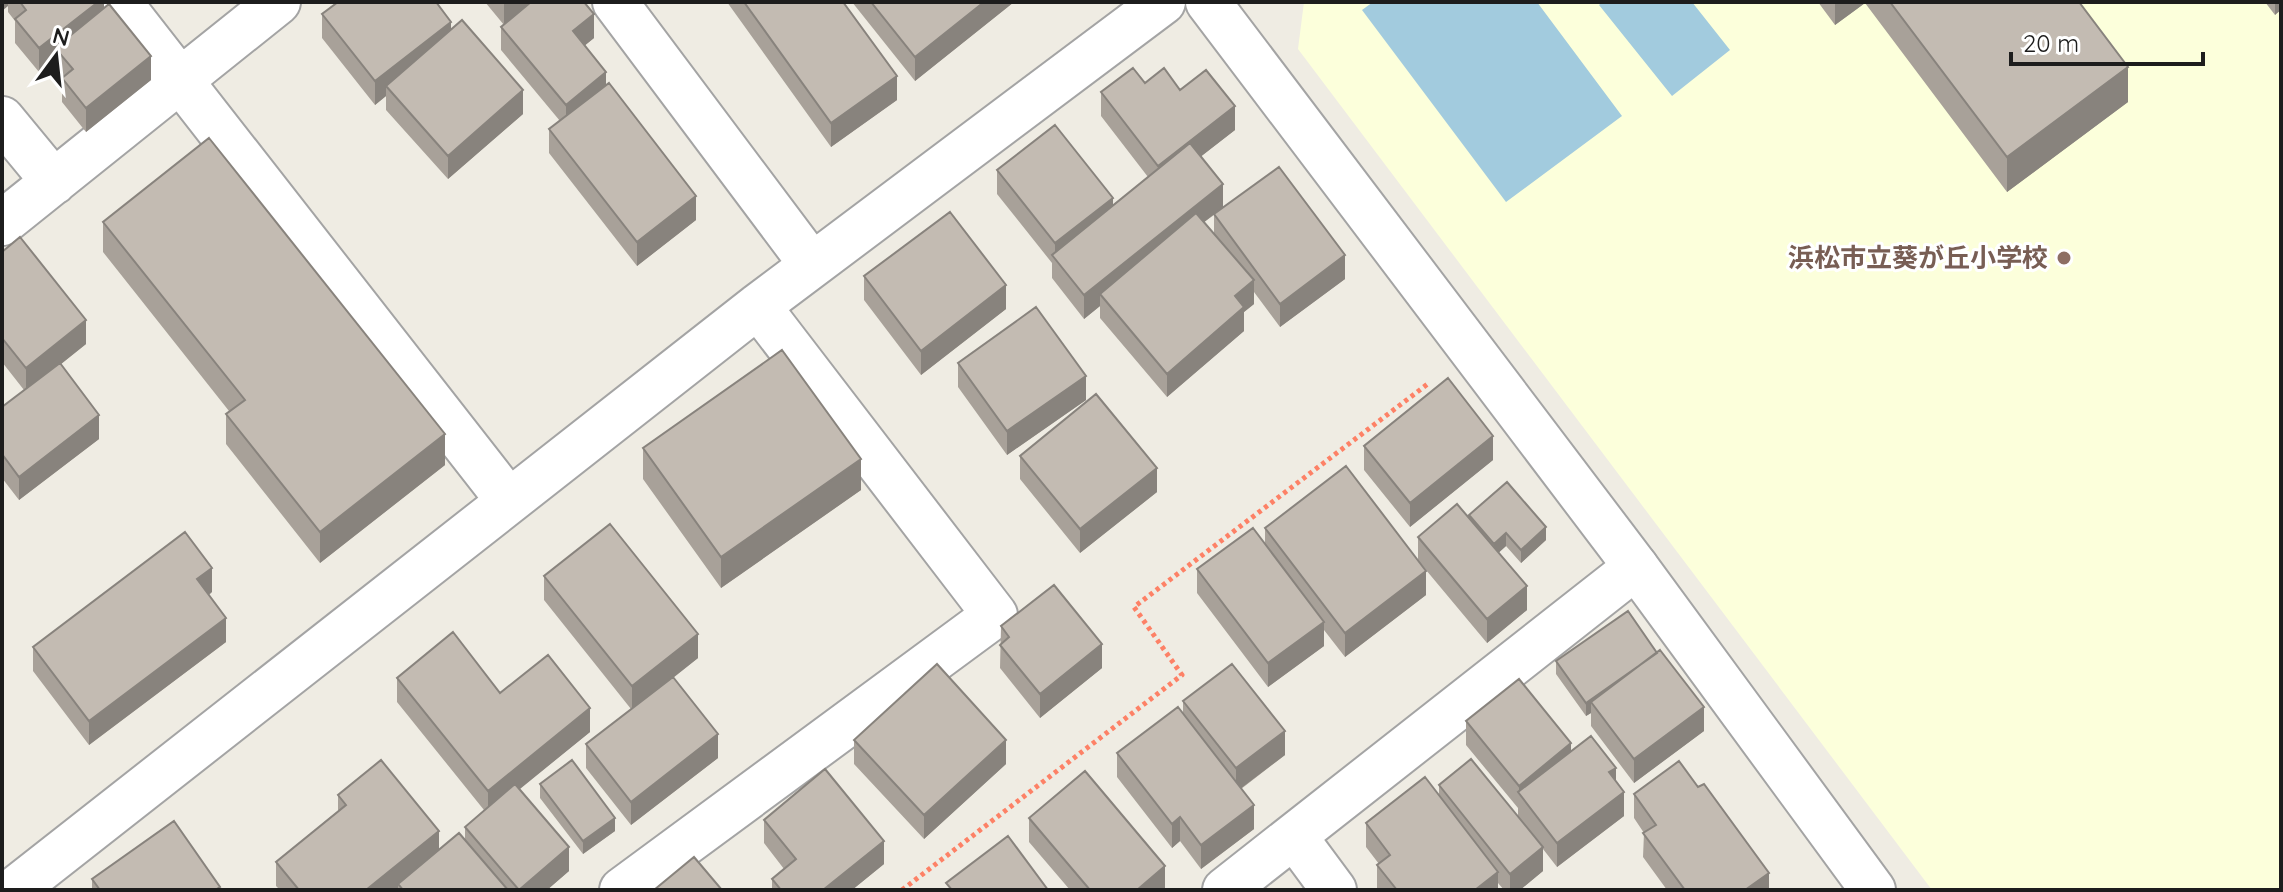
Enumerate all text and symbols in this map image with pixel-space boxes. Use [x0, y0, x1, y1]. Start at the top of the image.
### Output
north arrow [16, 16, 96, 96]
scale bar [2011, 16, 2203, 66]
text: N [50, 21, 73, 52]
text: 20 m [2023, 28, 2079, 58]
place label: 浜松市立葵が丘小学校 [1788, 241, 2048, 274]
marker: 浜松市立葵が丘小学校 [2055, 249, 2073, 267]

